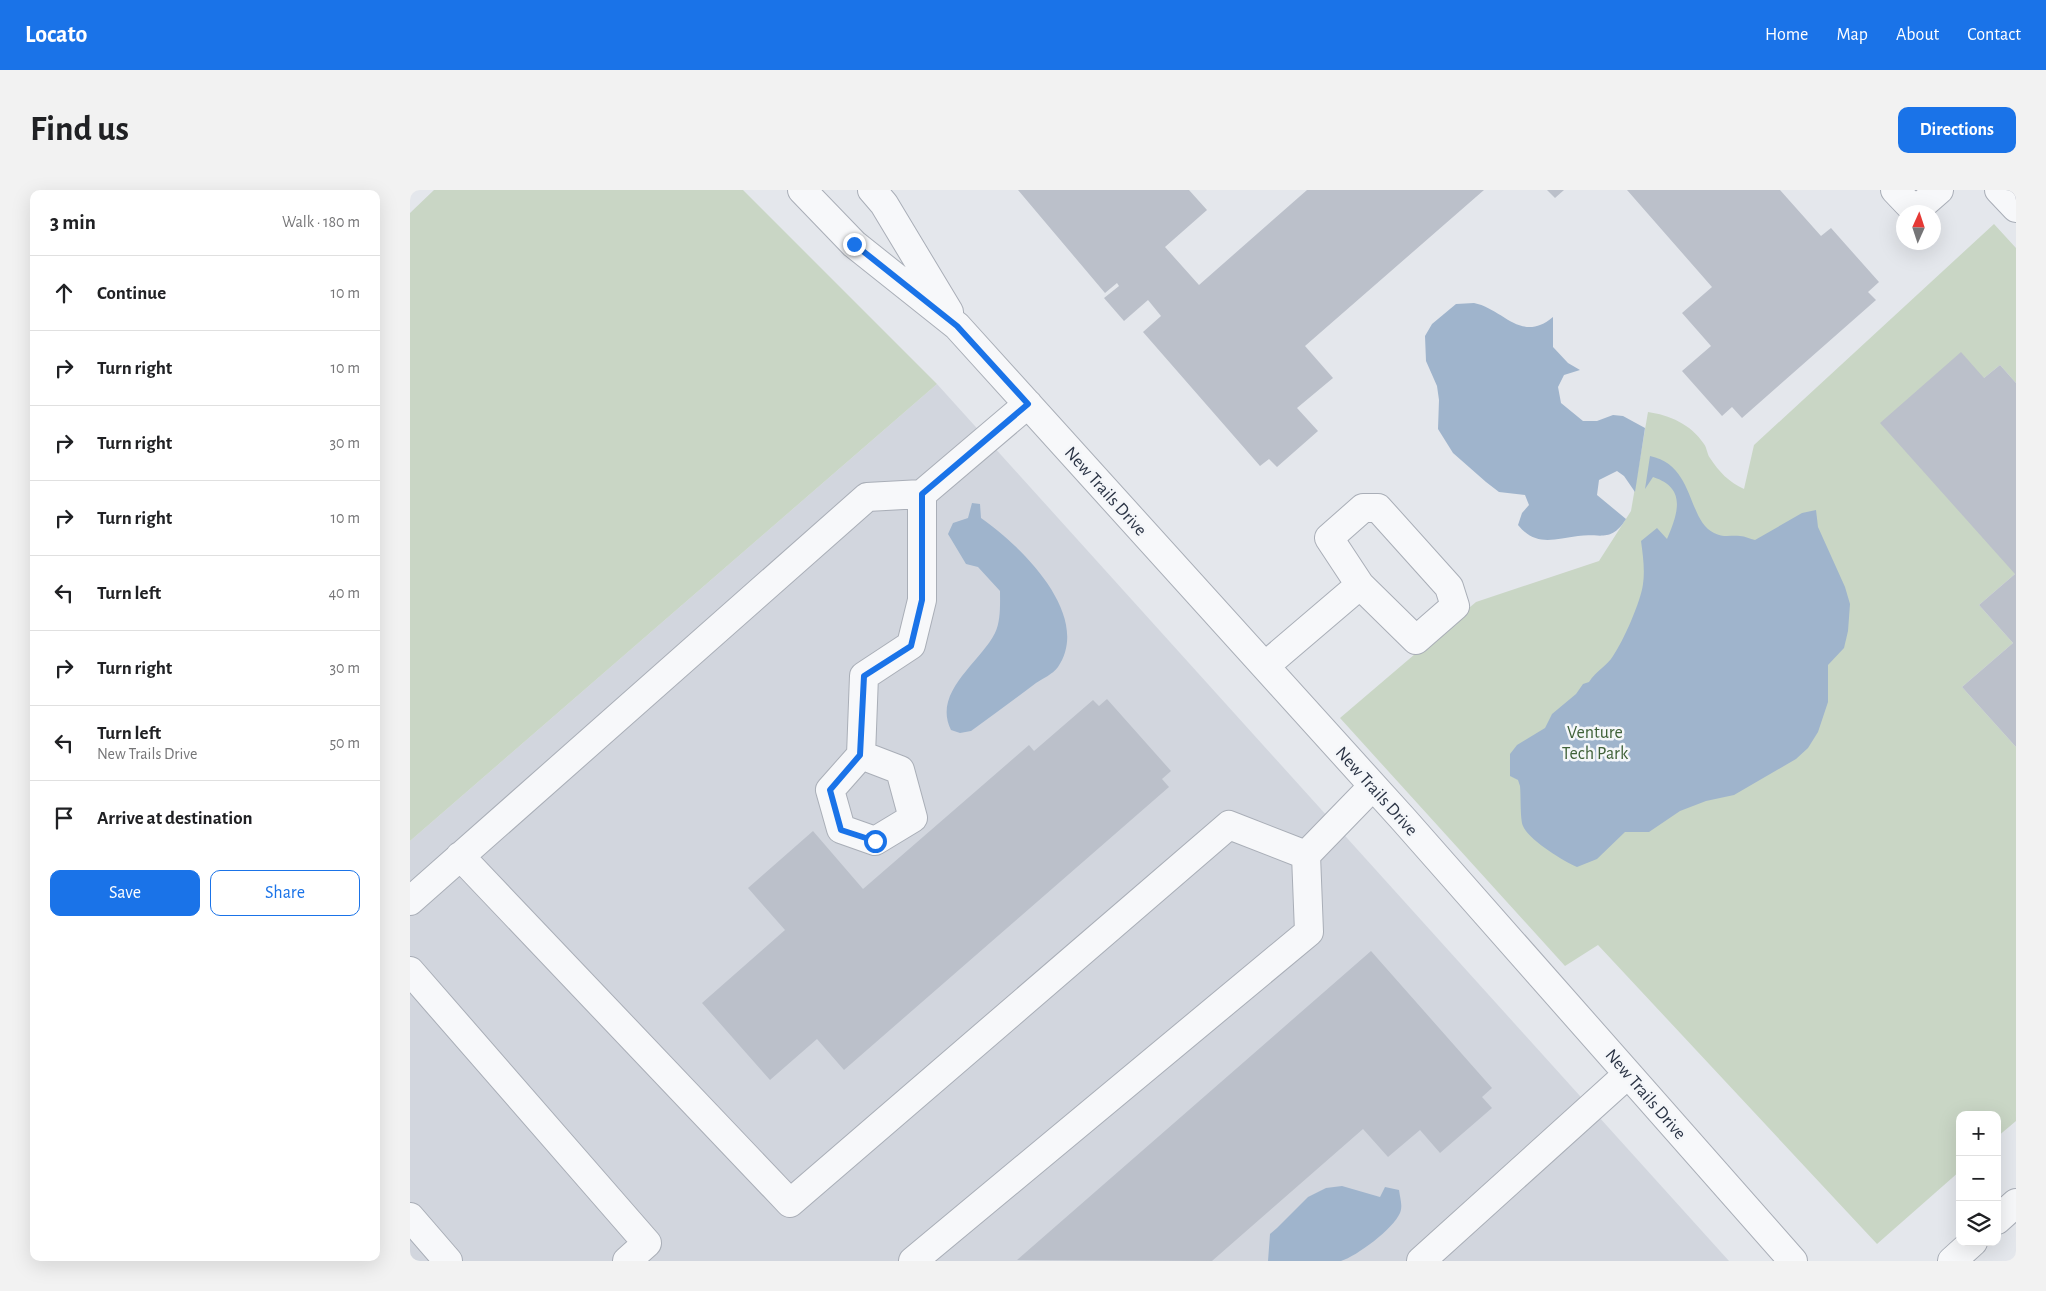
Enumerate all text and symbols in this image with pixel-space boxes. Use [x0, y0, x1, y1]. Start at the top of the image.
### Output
text: Locato [25, 23, 87, 47]
text: Home [1765, 26, 1808, 44]
text: Map [1836, 26, 1868, 44]
text: About [1896, 26, 1939, 44]
text: Contact [1967, 26, 2021, 44]
button: Directions [1898, 107, 2016, 153]
text: Find us [30, 112, 129, 147]
north arrow [1896, 205, 1941, 250]
text: 3 min [50, 212, 96, 233]
text: Walk · 180 m [282, 214, 360, 230]
route end [843, 233, 866, 256]
icon: ahead [50, 279, 78, 307]
text: Continue [97, 284, 166, 303]
text: 10 m [331, 285, 360, 301]
icon: right [50, 354, 78, 382]
text: Turn right [97, 359, 172, 378]
text: 10 m [331, 360, 360, 376]
icon: right [50, 429, 78, 457]
text: Turn right [97, 434, 172, 453]
text: 30 m [330, 435, 360, 451]
street label: New Trails Drive [1061, 444, 1150, 540]
icon: right [50, 504, 78, 532]
text: Turn right [97, 509, 172, 528]
text: 10 m [331, 510, 360, 526]
icon: left [50, 579, 78, 607]
text: Turn left [97, 584, 161, 603]
text: 40 m [328, 585, 360, 601]
icon: right [50, 654, 78, 682]
text: Turn right [97, 659, 172, 678]
text: 30 m [330, 660, 360, 676]
text: Turn left [97, 724, 161, 743]
park label: Venture Tech Park [1562, 724, 1629, 763]
icon: left [50, 729, 78, 757]
text: 50 m [329, 735, 360, 751]
street label: New Trails Drive [1332, 744, 1421, 840]
text: New Trails Drive [97, 746, 197, 762]
icon: arrive [50, 804, 78, 832]
text: Arrive at destination [97, 809, 253, 828]
route start [864, 830, 887, 853]
button: Save [50, 870, 200, 916]
button: Share [210, 870, 360, 916]
street label: New Trails Drive [1601, 1046, 1689, 1143]
map controls [1956, 1111, 2001, 1246]
button: + [1956, 1111, 2001, 1156]
button: − [1956, 1156, 2001, 1201]
button: layers [1956, 1201, 2001, 1246]

